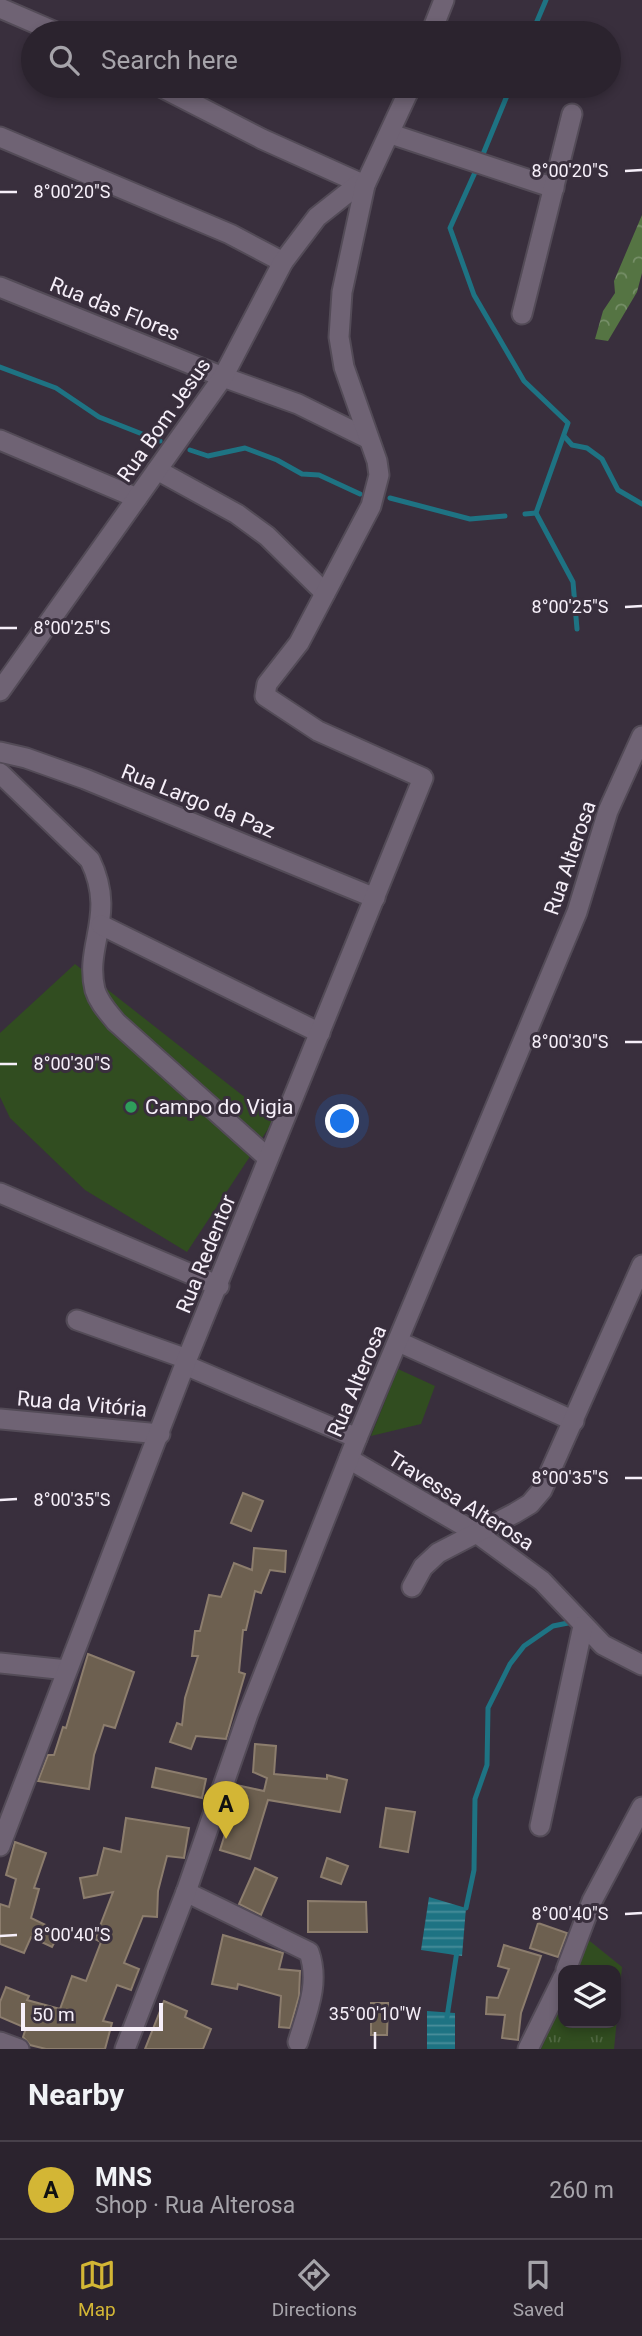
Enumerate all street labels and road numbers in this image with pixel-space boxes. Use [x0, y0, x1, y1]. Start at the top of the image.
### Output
street label: Rua das Flores [47, 272, 183, 346]
street label: Rua Bom Jesus [112, 353, 216, 487]
street label: Rua Largo da Paz [118, 759, 278, 843]
street label: Rua Alterosa [539, 798, 601, 918]
street label: Rua Redentor [171, 1191, 241, 1317]
street label: Rua Alterosa [323, 1321, 391, 1441]
street label: Rua da Vitória [16, 1386, 148, 1422]
street label: Travessa Alterosa [384, 1447, 538, 1555]

